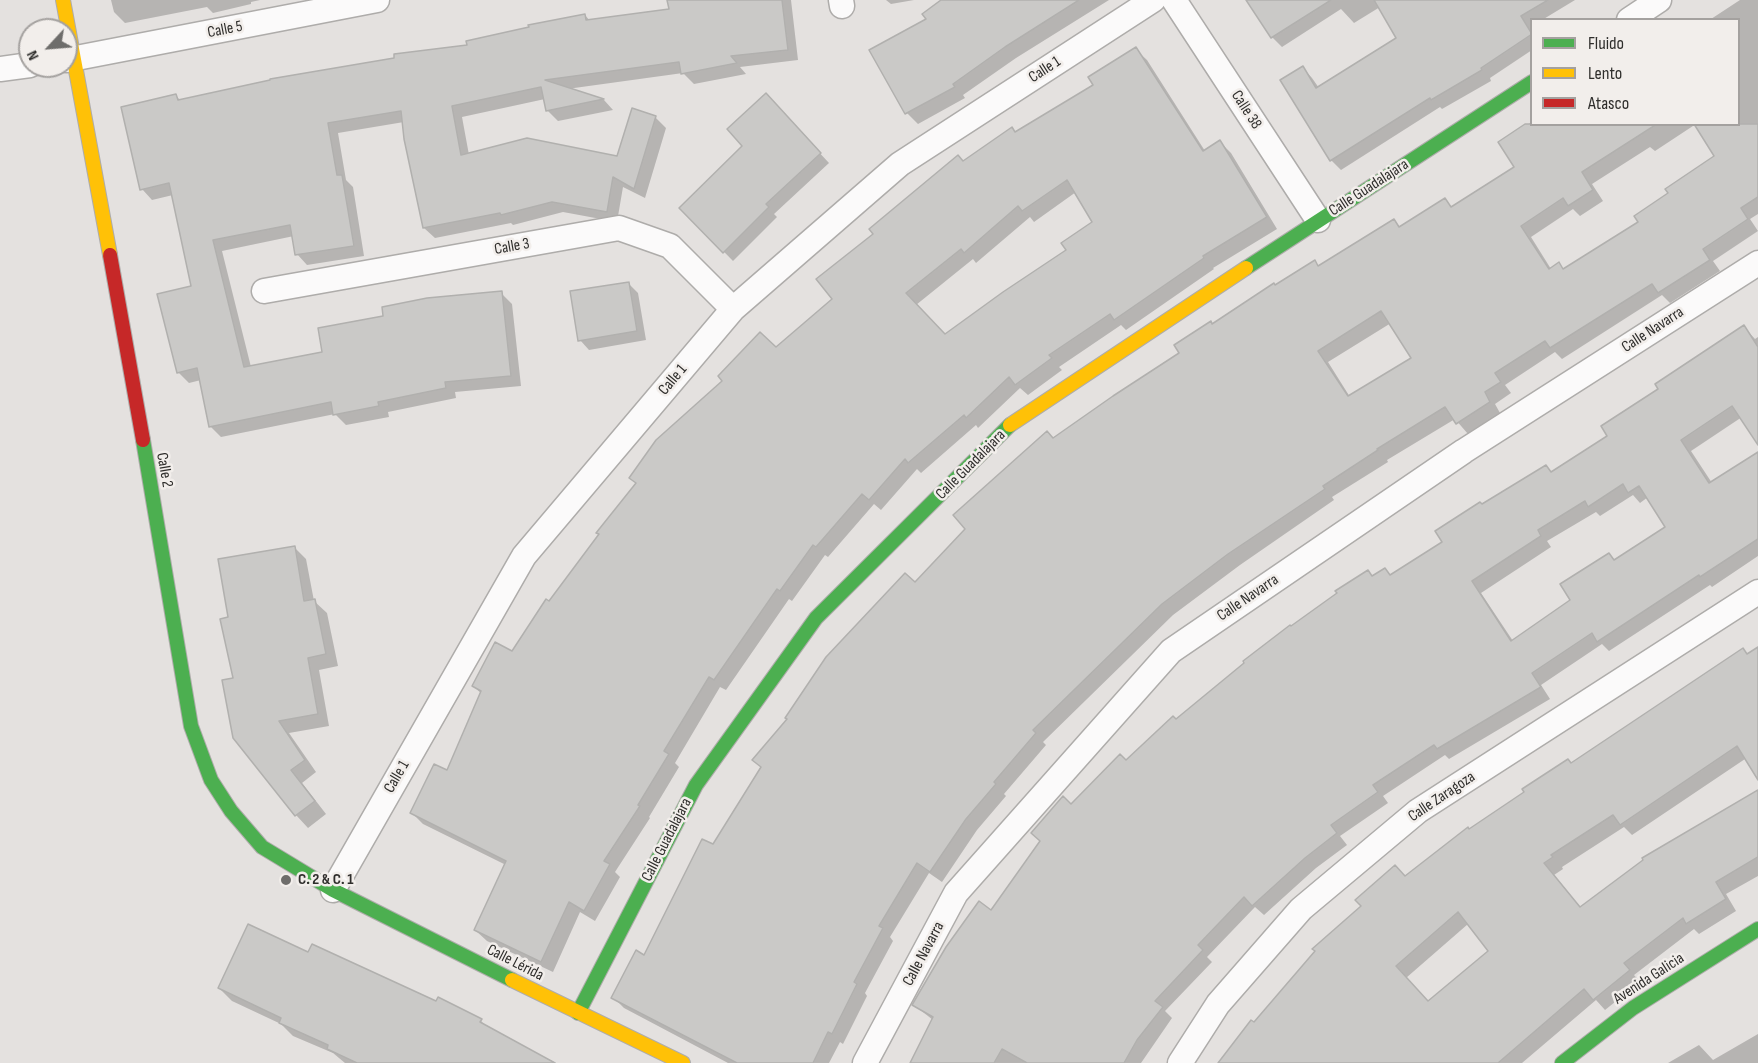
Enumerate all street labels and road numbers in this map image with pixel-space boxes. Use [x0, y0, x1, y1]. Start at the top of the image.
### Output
street label: Calle 5 [206, 17, 244, 43]
street label: Calle 1 [1025, 53, 1065, 87]
street label: Calle 38 [1226, 87, 1266, 133]
street label: Calle Guadalajara [1326, 155, 1412, 221]
street label: Calle 3 [493, 234, 531, 260]
street label: Calle Navarra [1618, 303, 1688, 357]
street label: Calle 1 [655, 361, 691, 399]
street label: Calle Guadalajara [932, 426, 1010, 504]
street label: Calle 2 [151, 451, 177, 489]
street label: Calle Navarra [1214, 570, 1282, 626]
street label: Calle 1 [380, 757, 414, 797]
street label: Calle Zaragoza [1405, 768, 1479, 826]
street label: Calle Guadalajara [638, 795, 696, 885]
street label: Calle Navarra [899, 919, 949, 989]
street label: Calle Lérida [483, 941, 547, 985]
street label: Avenida Galicia [1610, 949, 1688, 1009]

